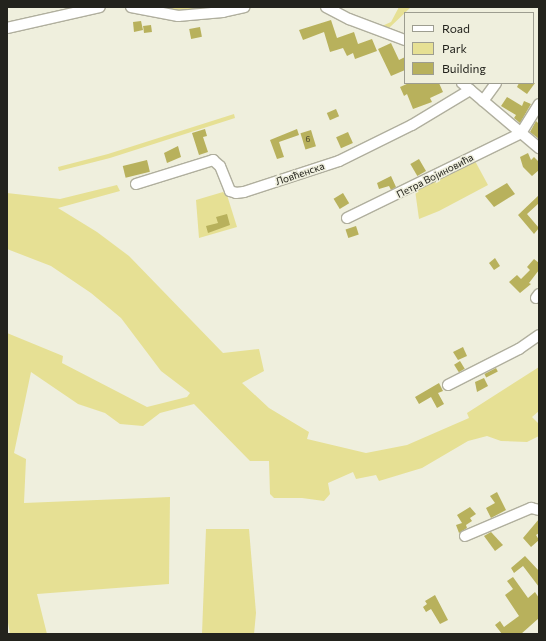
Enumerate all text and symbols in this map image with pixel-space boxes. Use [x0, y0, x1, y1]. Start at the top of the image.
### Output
legend [404, 12, 534, 84]
text: Road [442, 21, 470, 35]
text: Park [442, 41, 467, 55]
text: Building [442, 61, 486, 75]
house number: 6 [306, 135, 310, 145]
street label: Петра Војиновића [395, 151, 475, 201]
street label: Ловћенска [274, 160, 326, 188]

